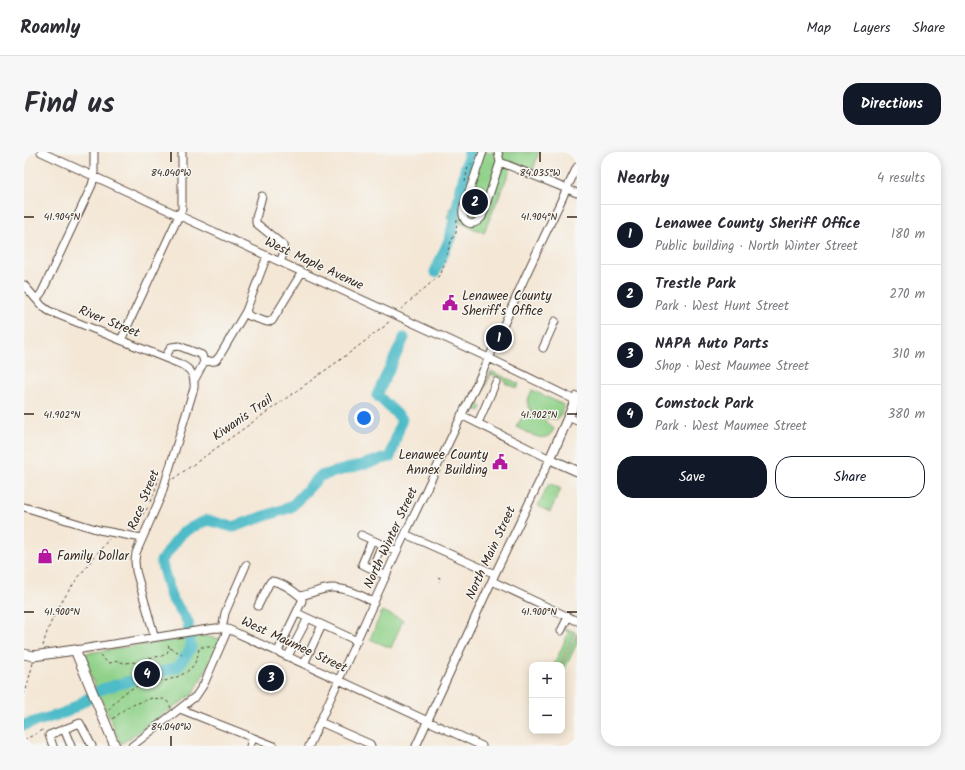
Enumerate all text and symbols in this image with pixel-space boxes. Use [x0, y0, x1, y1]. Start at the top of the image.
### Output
text: Roamly [20, 13, 80, 43]
text: Map [807, 17, 831, 39]
text: Layers [853, 17, 891, 39]
text: Share [913, 17, 945, 39]
text: Find us [24, 82, 115, 127]
button: Directions [843, 83, 941, 125]
text: 84.040°W [151, 165, 191, 181]
text: 84.035°W [519, 165, 561, 181]
text: Nearby [617, 165, 669, 192]
text: 4 results [877, 168, 925, 189]
pin: 2 [462, 187, 488, 217]
text: 41.904°N [44, 209, 81, 225]
text: 41.904°N [521, 209, 558, 225]
text: Lenawee County Sheriff Office [655, 212, 860, 236]
text: 1 [628, 224, 632, 245]
text: 180 m [891, 224, 925, 245]
street label: West Maple Avenue [261, 232, 367, 296]
text: Public building · North Winter Street [655, 236, 858, 257]
text: Trestle Park [655, 272, 735, 296]
text: 2 [626, 284, 634, 305]
text: 270 m [889, 284, 925, 305]
place label: Lenawee County Sheriff's Office [462, 286, 553, 322]
public building icon: Lenawee County Sheriff's Office [441, 294, 459, 312]
text: Park · West Hunt Street [655, 296, 789, 317]
street label: River Street [75, 300, 144, 344]
pin: 1 [486, 323, 512, 353]
text: NAPA Auto Parts [655, 332, 769, 356]
text: 3 [626, 344, 634, 365]
text: 310 m [891, 344, 925, 365]
text: Shop · West Maumee Street [655, 356, 809, 377]
street label: Kiwanis Trail [208, 389, 278, 447]
text: Comstock Park [655, 392, 753, 416]
text: 4 [626, 404, 634, 425]
text: 380 m [888, 404, 925, 425]
text: 41.902°N [44, 407, 81, 423]
text: 41.902°N [521, 407, 558, 423]
your location [354, 408, 374, 428]
text: Park · West Maumee Street [655, 416, 807, 437]
place label: Lenawee County Annex Building [398, 445, 489, 481]
public building icon: Lenawee County Annex Building [491, 453, 509, 471]
button: Save [617, 456, 767, 498]
button: Share [775, 456, 925, 498]
street label: Race Street [122, 466, 166, 533]
street label: North Winter Street [358, 483, 424, 592]
street label: North Main Street [460, 502, 522, 603]
place label: Family Dollar [57, 546, 130, 567]
shop icon: Family Dollar [36, 547, 54, 565]
text: 41.900°N [44, 604, 80, 620]
text: 41.900°N [521, 604, 557, 620]
street label: West Maumee Street [238, 611, 351, 679]
pin: 4 [134, 659, 160, 689]
map controls [529, 662, 565, 734]
button: + [529, 662, 565, 698]
pin: 3 [258, 663, 284, 693]
button: − [529, 698, 565, 734]
text: 84.040°W [151, 719, 191, 735]

